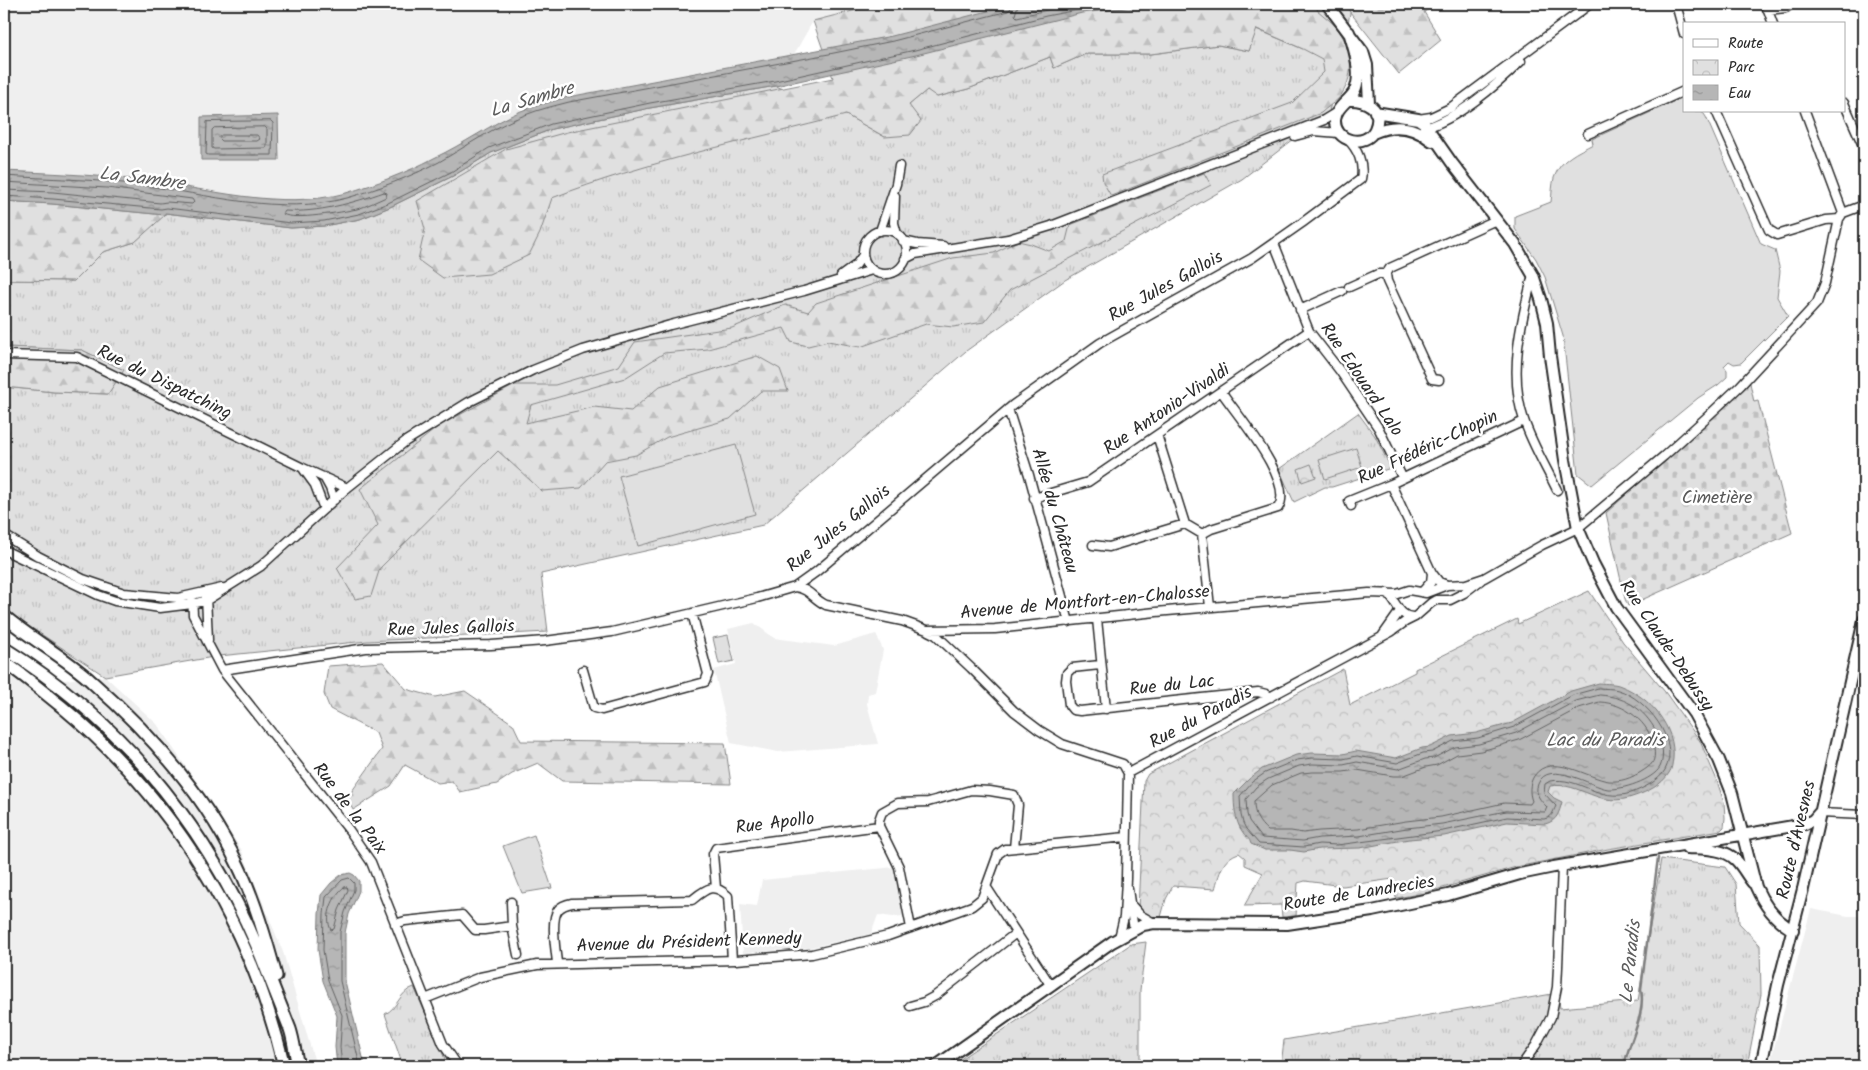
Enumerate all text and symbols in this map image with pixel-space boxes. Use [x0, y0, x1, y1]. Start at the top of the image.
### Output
legend [1683, 22, 1846, 112]
text: Route [1728, 32, 1764, 56]
text: Parc [1728, 56, 1755, 80]
water label: La Sambre [487, 73, 580, 126]
text: Eau [1728, 82, 1751, 106]
water label: La Sambre [98, 159, 189, 199]
street label: Rue Jules Gallois [1103, 243, 1229, 331]
street label: Rue Edouard Lalo [1312, 317, 1410, 443]
street label: Rue du Dispatching [92, 338, 236, 428]
street label: Rue Antonio-Vivaldi [1098, 356, 1237, 463]
street label: Rue Frédéric-Chopin [1353, 403, 1503, 493]
street label: Allée du Château [1022, 445, 1086, 577]
street label: Rue Jules Gallois [780, 477, 898, 580]
park label: Cimetière [1682, 484, 1752, 513]
street label: Rue Claude-Debussy [1611, 574, 1721, 718]
street label: Avenue de Montfort-en-Chalosse [959, 578, 1211, 628]
street label: Rue Jules Gallois [387, 612, 515, 646]
street label: Rue du Lac [1128, 667, 1216, 705]
street label: Rue du Paradis [1144, 679, 1258, 757]
water label: Lac du Paradis [1546, 726, 1666, 756]
street label: Rue de la Paix [305, 757, 394, 862]
street label: Route d'Avesnes [1769, 778, 1825, 902]
street label: Rue Apollo [734, 805, 816, 843]
street label: Route de Landrecies [1281, 868, 1437, 920]
water label: Le Paradis [1612, 917, 1650, 1005]
street label: Avenue du Président Kennedy [576, 925, 802, 961]

